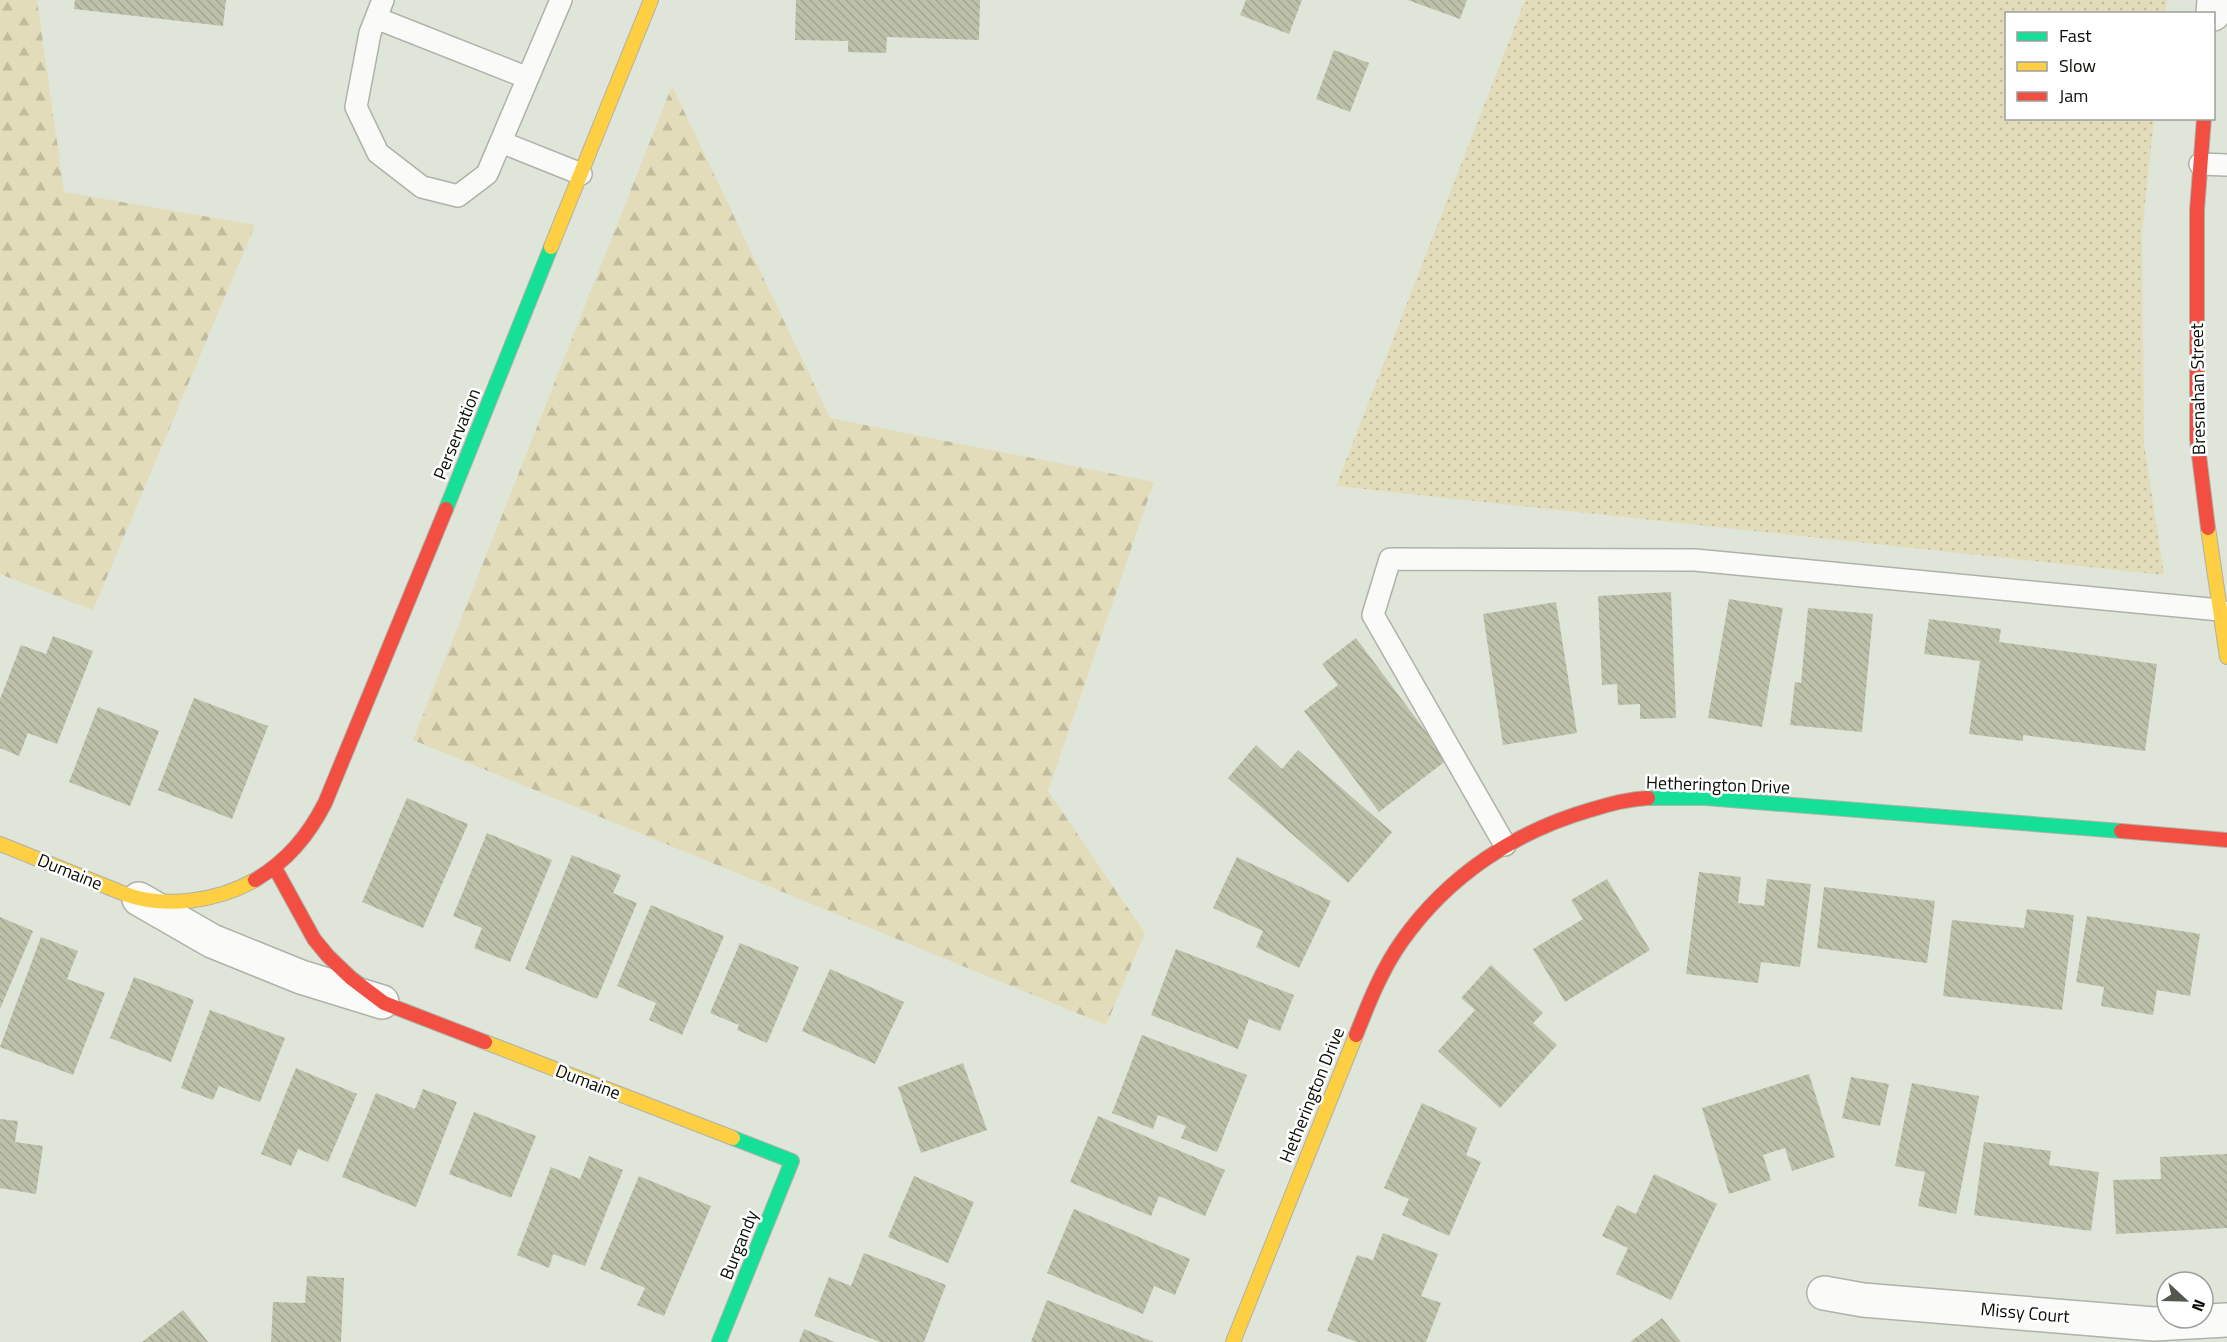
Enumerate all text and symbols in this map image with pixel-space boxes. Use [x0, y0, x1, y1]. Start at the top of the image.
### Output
legend [2005, 12, 2215, 120]
text: Fast [2059, 22, 2092, 49]
text: Slow [2059, 52, 2096, 79]
text: Jam [2059, 82, 2088, 109]
street label: Bresnahan Street [2183, 322, 2212, 455]
street label: Perservation [426, 384, 487, 484]
street label: Hetherington Drive [1646, 768, 1790, 801]
street label: Dumaine [34, 846, 107, 897]
street label: Hetherington Drive [1272, 1023, 1351, 1167]
street label: Dumaine [552, 1057, 625, 1106]
street label: Burgandy [712, 1206, 765, 1284]
north arrow [2155, 1270, 2215, 1330]
street label: Missy Court [1979, 1295, 2071, 1330]
text: N [2186, 1296, 2212, 1315]

